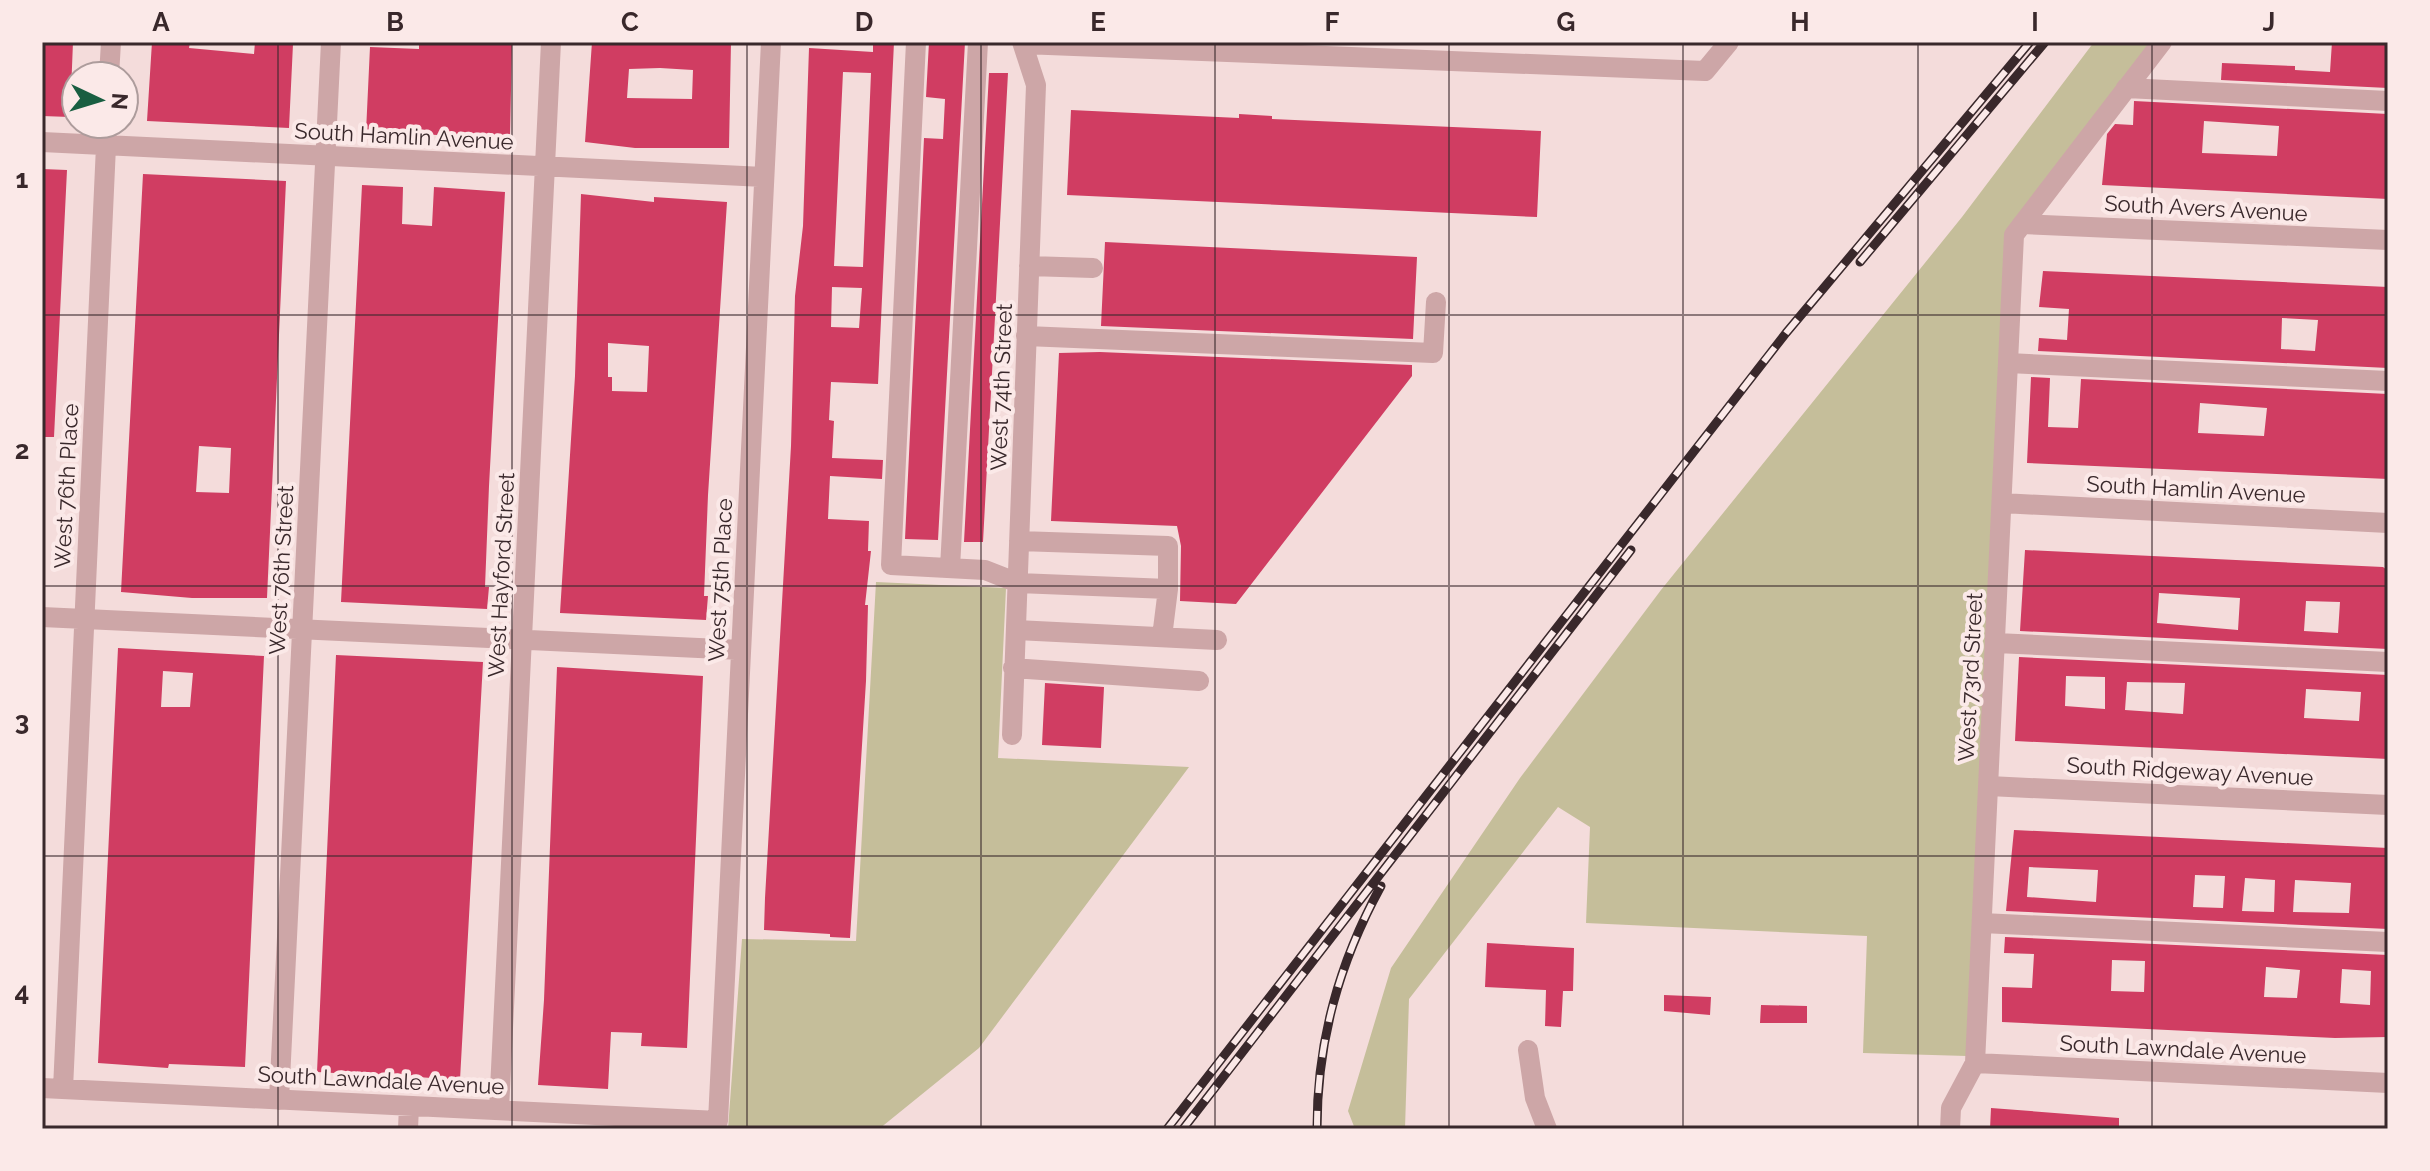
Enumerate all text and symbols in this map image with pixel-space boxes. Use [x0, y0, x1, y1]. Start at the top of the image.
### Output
text: A [152, 7, 170, 37]
text: B [386, 7, 404, 37]
text: C [621, 7, 639, 37]
text: D [855, 7, 873, 37]
text: E [1090, 7, 1106, 37]
text: F [1325, 7, 1340, 37]
text: G [1557, 7, 1575, 37]
text: H [1790, 7, 1810, 37]
text: I [2031, 7, 2039, 37]
text: J [2263, 7, 2275, 37]
north arrow [60, 60, 140, 140]
text: N [106, 92, 134, 111]
street label: South Hamlin Avenue [294, 117, 514, 155]
text: 1 [16, 164, 29, 194]
street label: South Avers Avenue [2104, 190, 2308, 226]
street label: West 74th Street [985, 302, 1017, 471]
street label: West 76th Place [49, 403, 83, 569]
text: 2 [15, 435, 29, 465]
street label: South Hamlin Avenue [2086, 470, 2306, 508]
street label: West Hayford Street [483, 471, 519, 678]
street label: West 76th Street [264, 484, 298, 656]
street label: West 75th Place [703, 497, 737, 662]
street label: West 73rd Street [1953, 591, 1987, 762]
text: 3 [15, 706, 29, 736]
street label: South Ridgeway Avenue [2066, 752, 2314, 790]
text: 4 [15, 977, 29, 1007]
street label: South Lawndale Avenue [2059, 1030, 2307, 1068]
street label: South Lawndale Avenue [257, 1061, 505, 1099]

